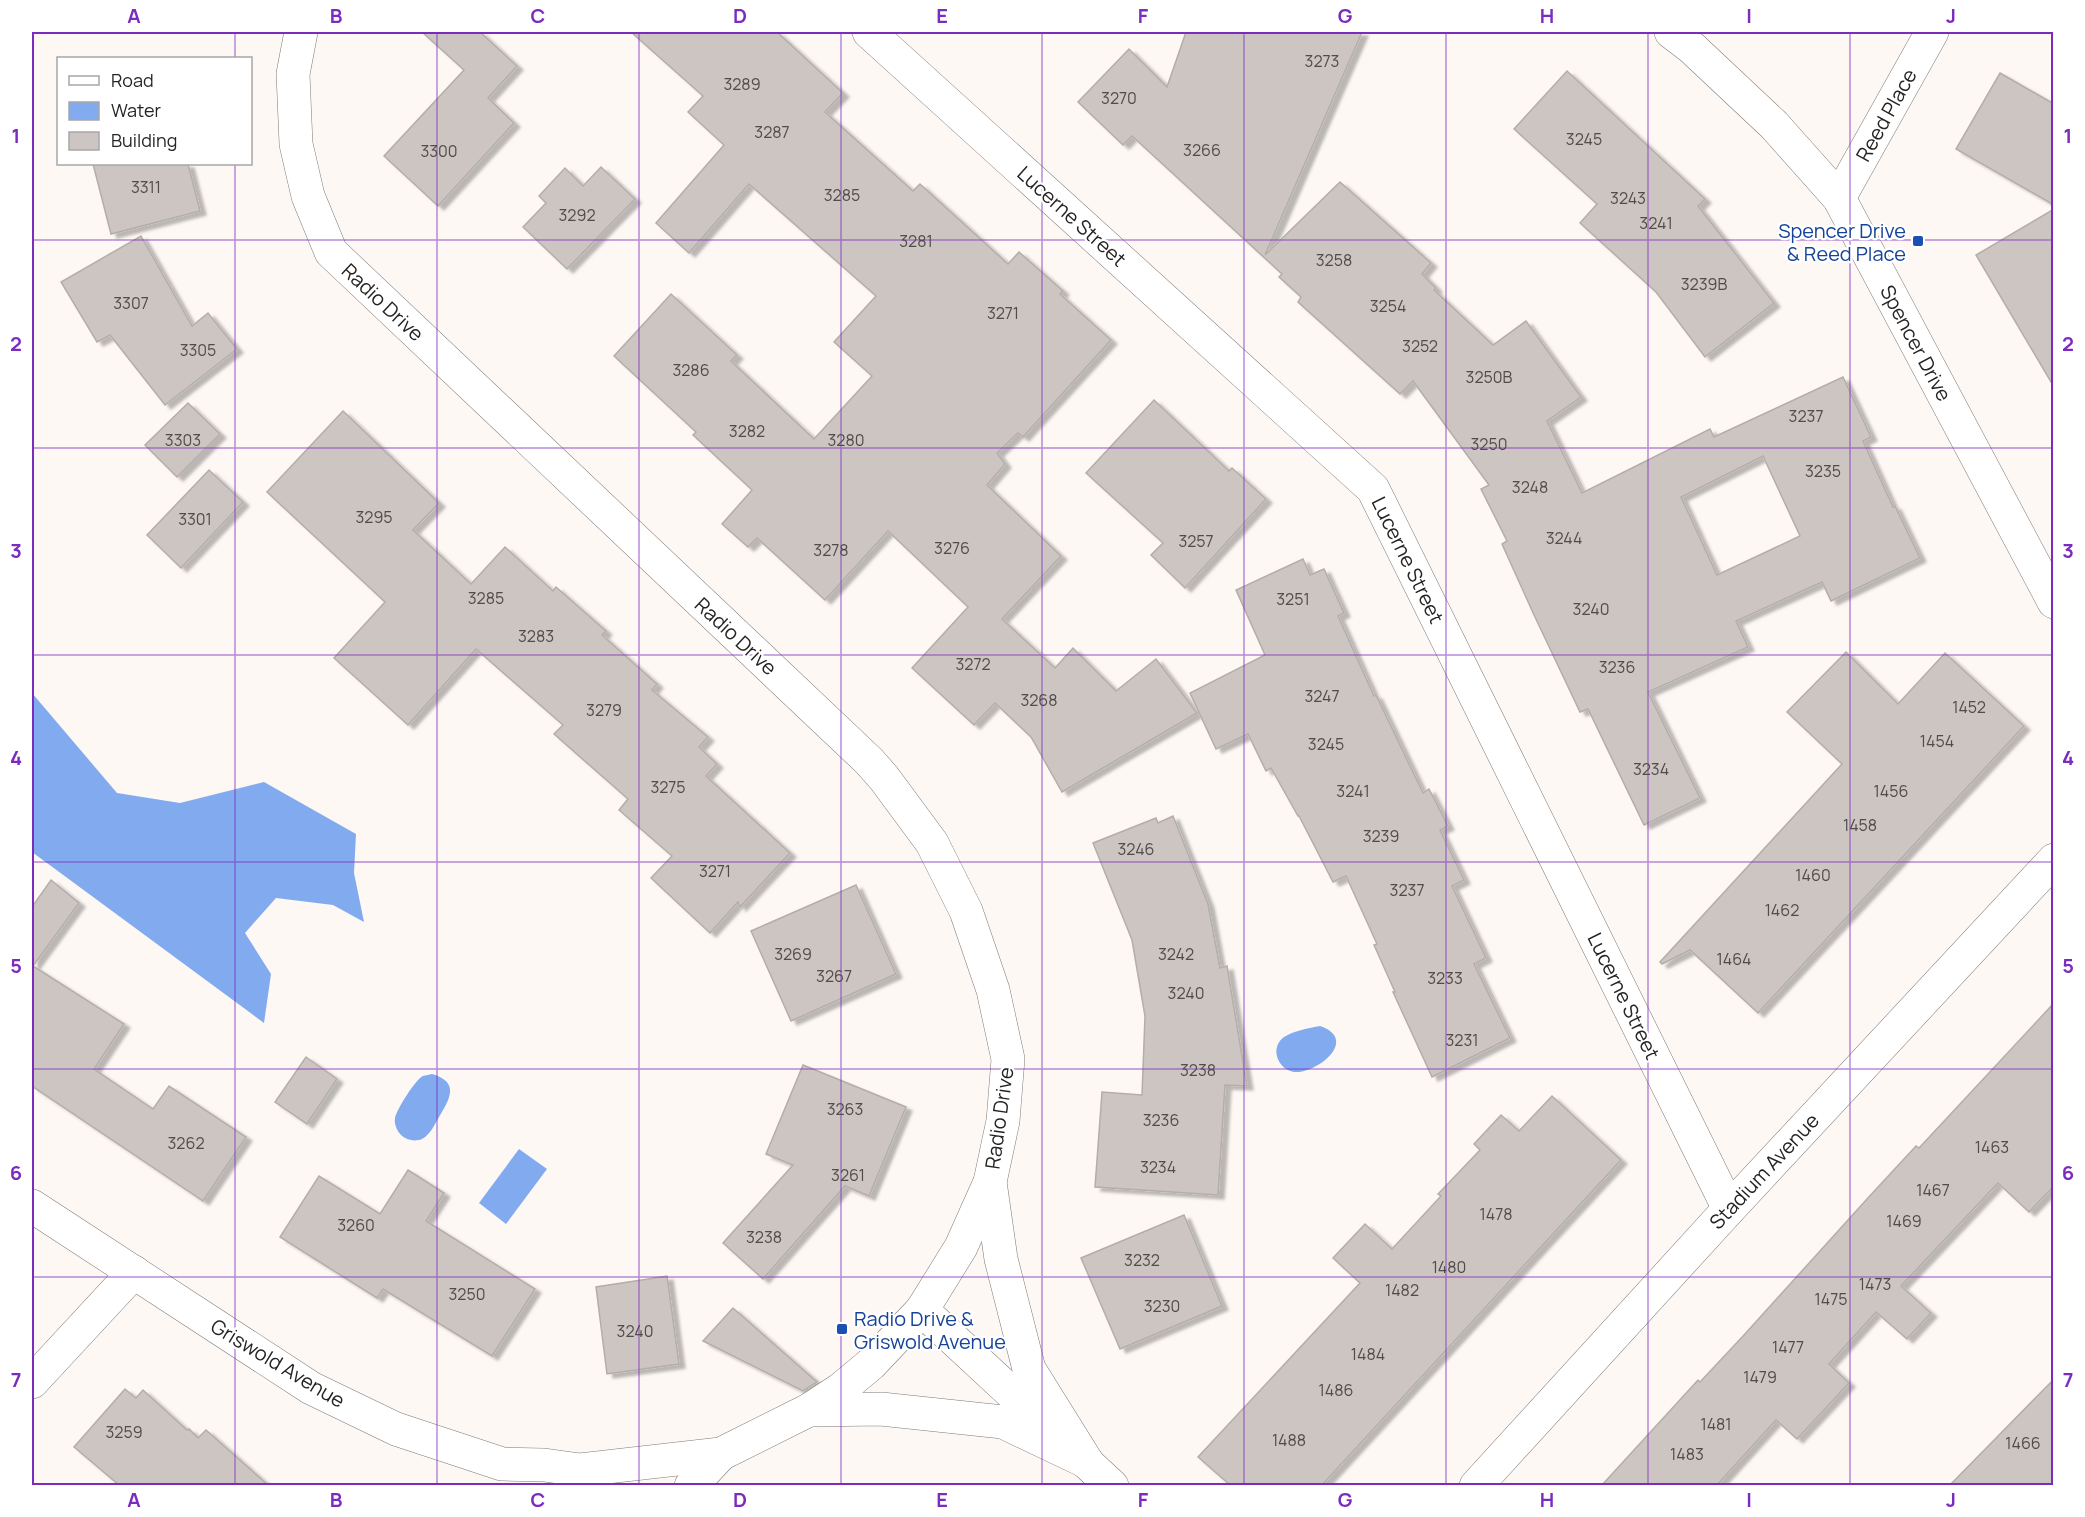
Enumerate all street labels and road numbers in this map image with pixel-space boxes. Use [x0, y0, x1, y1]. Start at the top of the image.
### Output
street label: Reed Place [1849, 64, 1923, 166]
street label: Lucerne Street [1012, 160, 1132, 272]
street label: Radio Drive [336, 257, 430, 347]
street label: Spencer Drive [1874, 280, 1958, 406]
street label: Lucerne Street [1366, 492, 1450, 628]
street label: Radio Drive [689, 591, 783, 681]
street label: Lucerne Street [1582, 928, 1666, 1064]
street label: Radio Drive [978, 1065, 1020, 1171]
street label: Stadium Avenue [1703, 1107, 1825, 1235]
street label: Griswold Avenue [206, 1312, 350, 1414]

